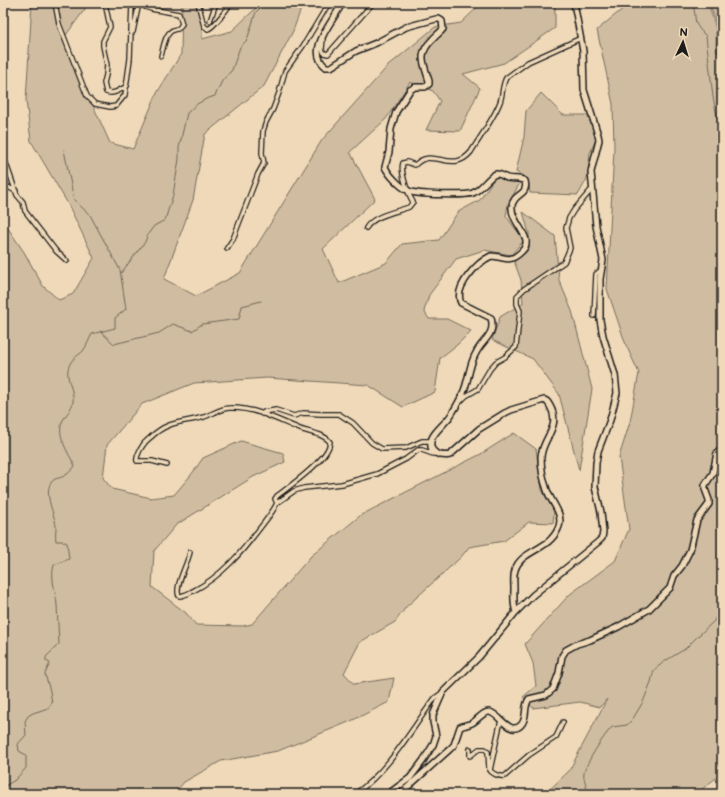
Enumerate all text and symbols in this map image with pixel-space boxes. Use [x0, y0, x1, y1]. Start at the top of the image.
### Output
north arrow [663, 22, 703, 62]
text: N [679, 26, 688, 39]

